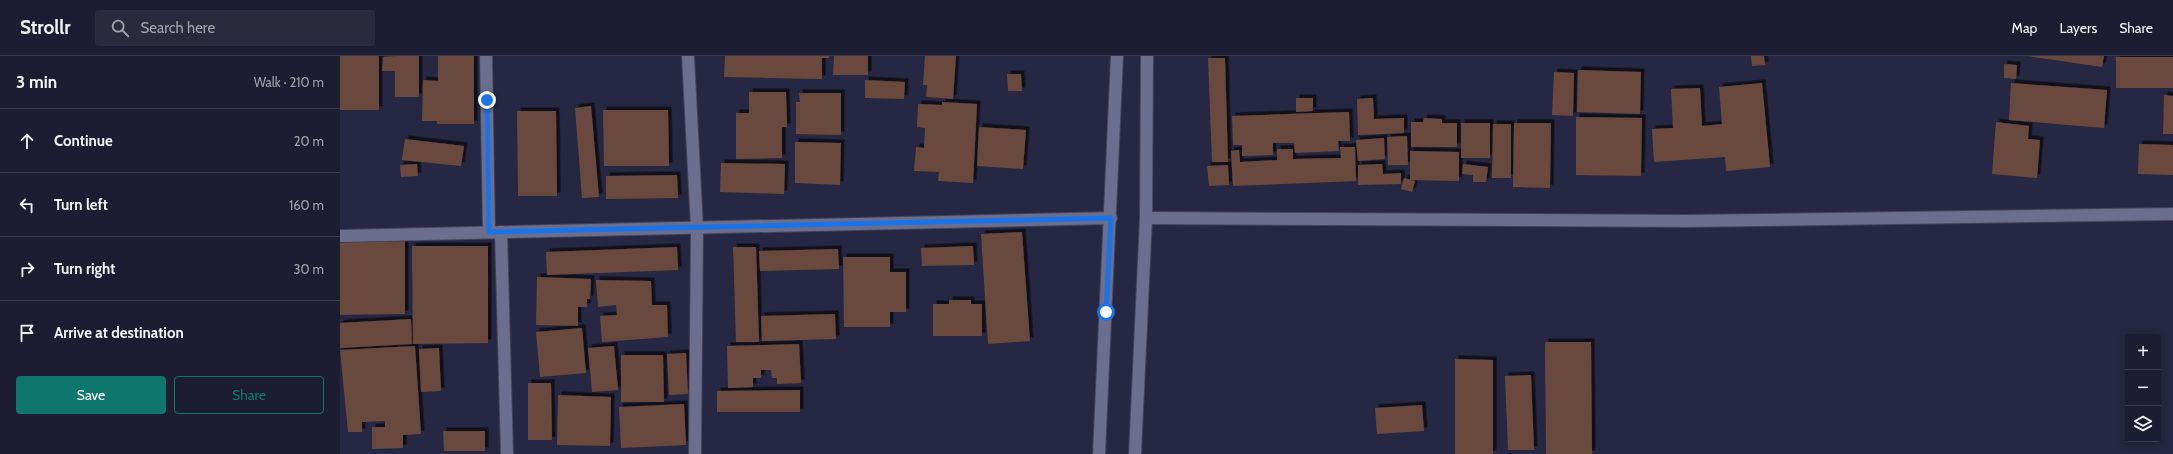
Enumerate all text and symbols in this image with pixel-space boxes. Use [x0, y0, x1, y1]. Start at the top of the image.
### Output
search box [95, 10, 375, 46]
text: Strollr [20, 16, 71, 39]
icon: search [109, 17, 131, 39]
text: Search here [141, 19, 215, 37]
text: Map [2012, 19, 2037, 37]
text: Layers [2059, 19, 2097, 37]
text: Share [2119, 19, 2153, 37]
text: 3 min [16, 72, 57, 92]
text: Walk · 210 m [254, 74, 324, 90]
route end [478, 91, 496, 109]
icon: ahead [16, 130, 38, 152]
text: Continue [54, 132, 113, 150]
text: 20 m [294, 133, 324, 149]
icon: left [16, 194, 38, 216]
text: Turn left [54, 196, 108, 214]
text: 160 m [289, 197, 324, 213]
icon: right [16, 258, 38, 280]
text: Turn right [54, 260, 115, 278]
text: 30 m [294, 261, 324, 277]
route start [1097, 303, 1115, 321]
icon: arrive [16, 322, 38, 344]
text: Arrive at destination [54, 324, 184, 342]
map controls [2125, 334, 2161, 442]
button: + [2125, 334, 2161, 370]
button: − [2125, 370, 2161, 406]
button: Save [16, 376, 166, 414]
button: Share [174, 376, 324, 414]
button: layers [2125, 406, 2161, 442]

